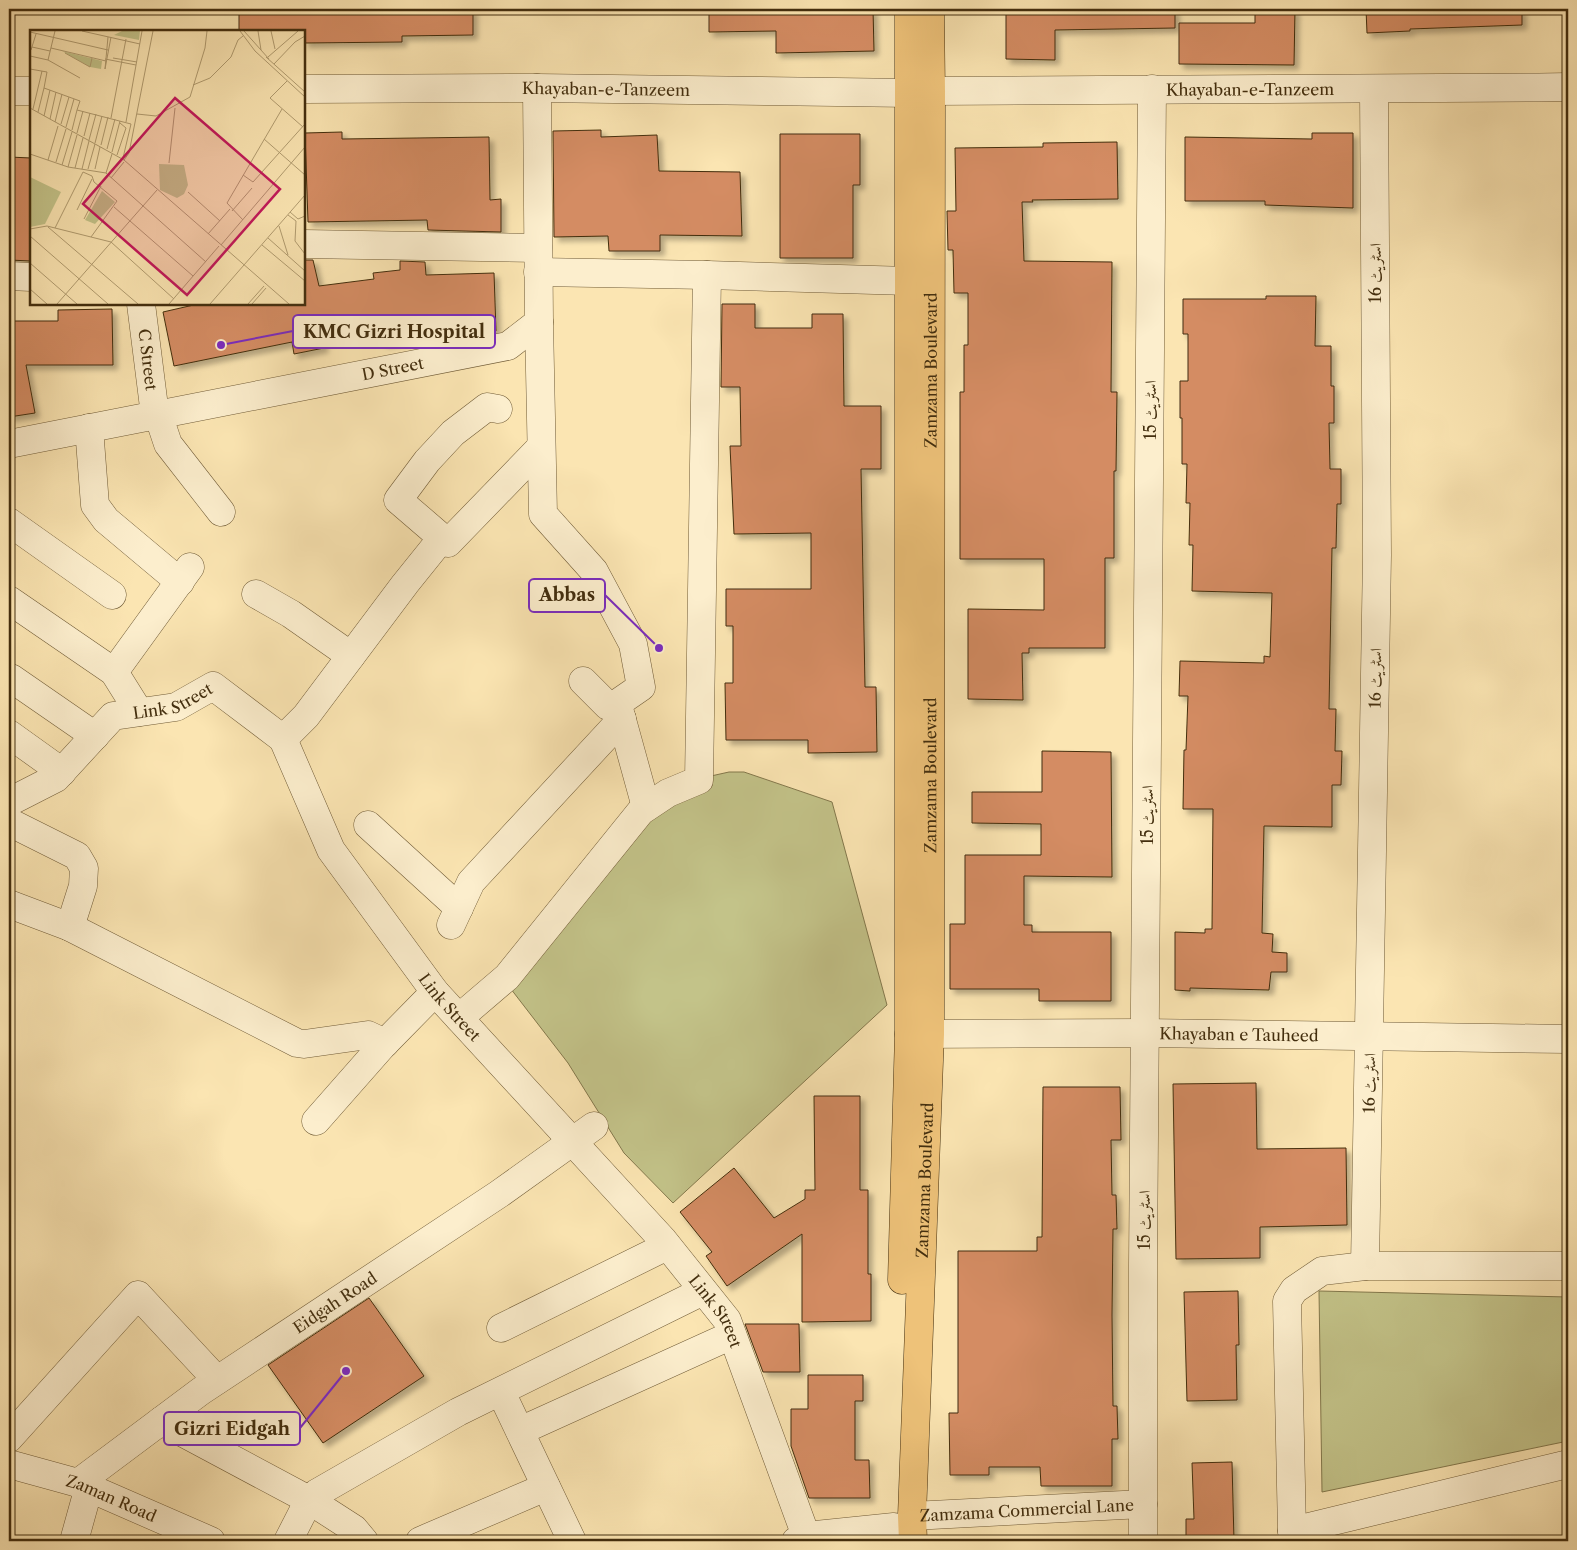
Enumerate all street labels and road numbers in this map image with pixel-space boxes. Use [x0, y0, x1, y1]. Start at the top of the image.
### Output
street label: Khayaban-e-Tanzeem [522, 78, 690, 100]
street label: Khayaban-e-Tanzeem [1166, 79, 1334, 100]
street label: اسٹریٹ 16 [1365, 243, 1386, 303]
street label: Zamzama Boulevard [921, 292, 941, 448]
street label: C Street [134, 328, 162, 392]
street label: D Street [360, 353, 426, 384]
street label: اسٹریٹ 15 [1140, 380, 1161, 440]
street label: اسٹریٹ 16 [1364, 648, 1387, 708]
street label: Link Street [131, 678, 216, 723]
street label: Zamzama Boulevard [920, 697, 940, 853]
street label: اسٹریٹ 15 [1137, 785, 1158, 845]
street label: Link Street [415, 969, 485, 1045]
street label: Khayaban e Tauheed [1159, 1023, 1319, 1045]
street label: اسٹریٹ 16 [1358, 1053, 1381, 1113]
street label: Zamzama Boulevard [912, 1102, 937, 1258]
street label: اسٹریٹ 15 [1134, 1190, 1155, 1250]
street label: Eidgah Road [289, 1267, 381, 1337]
street label: Link Street [685, 1271, 746, 1351]
street label: Zaman Road [64, 1470, 160, 1526]
street label: Zamzama Commercial Lane [919, 1494, 1134, 1526]

